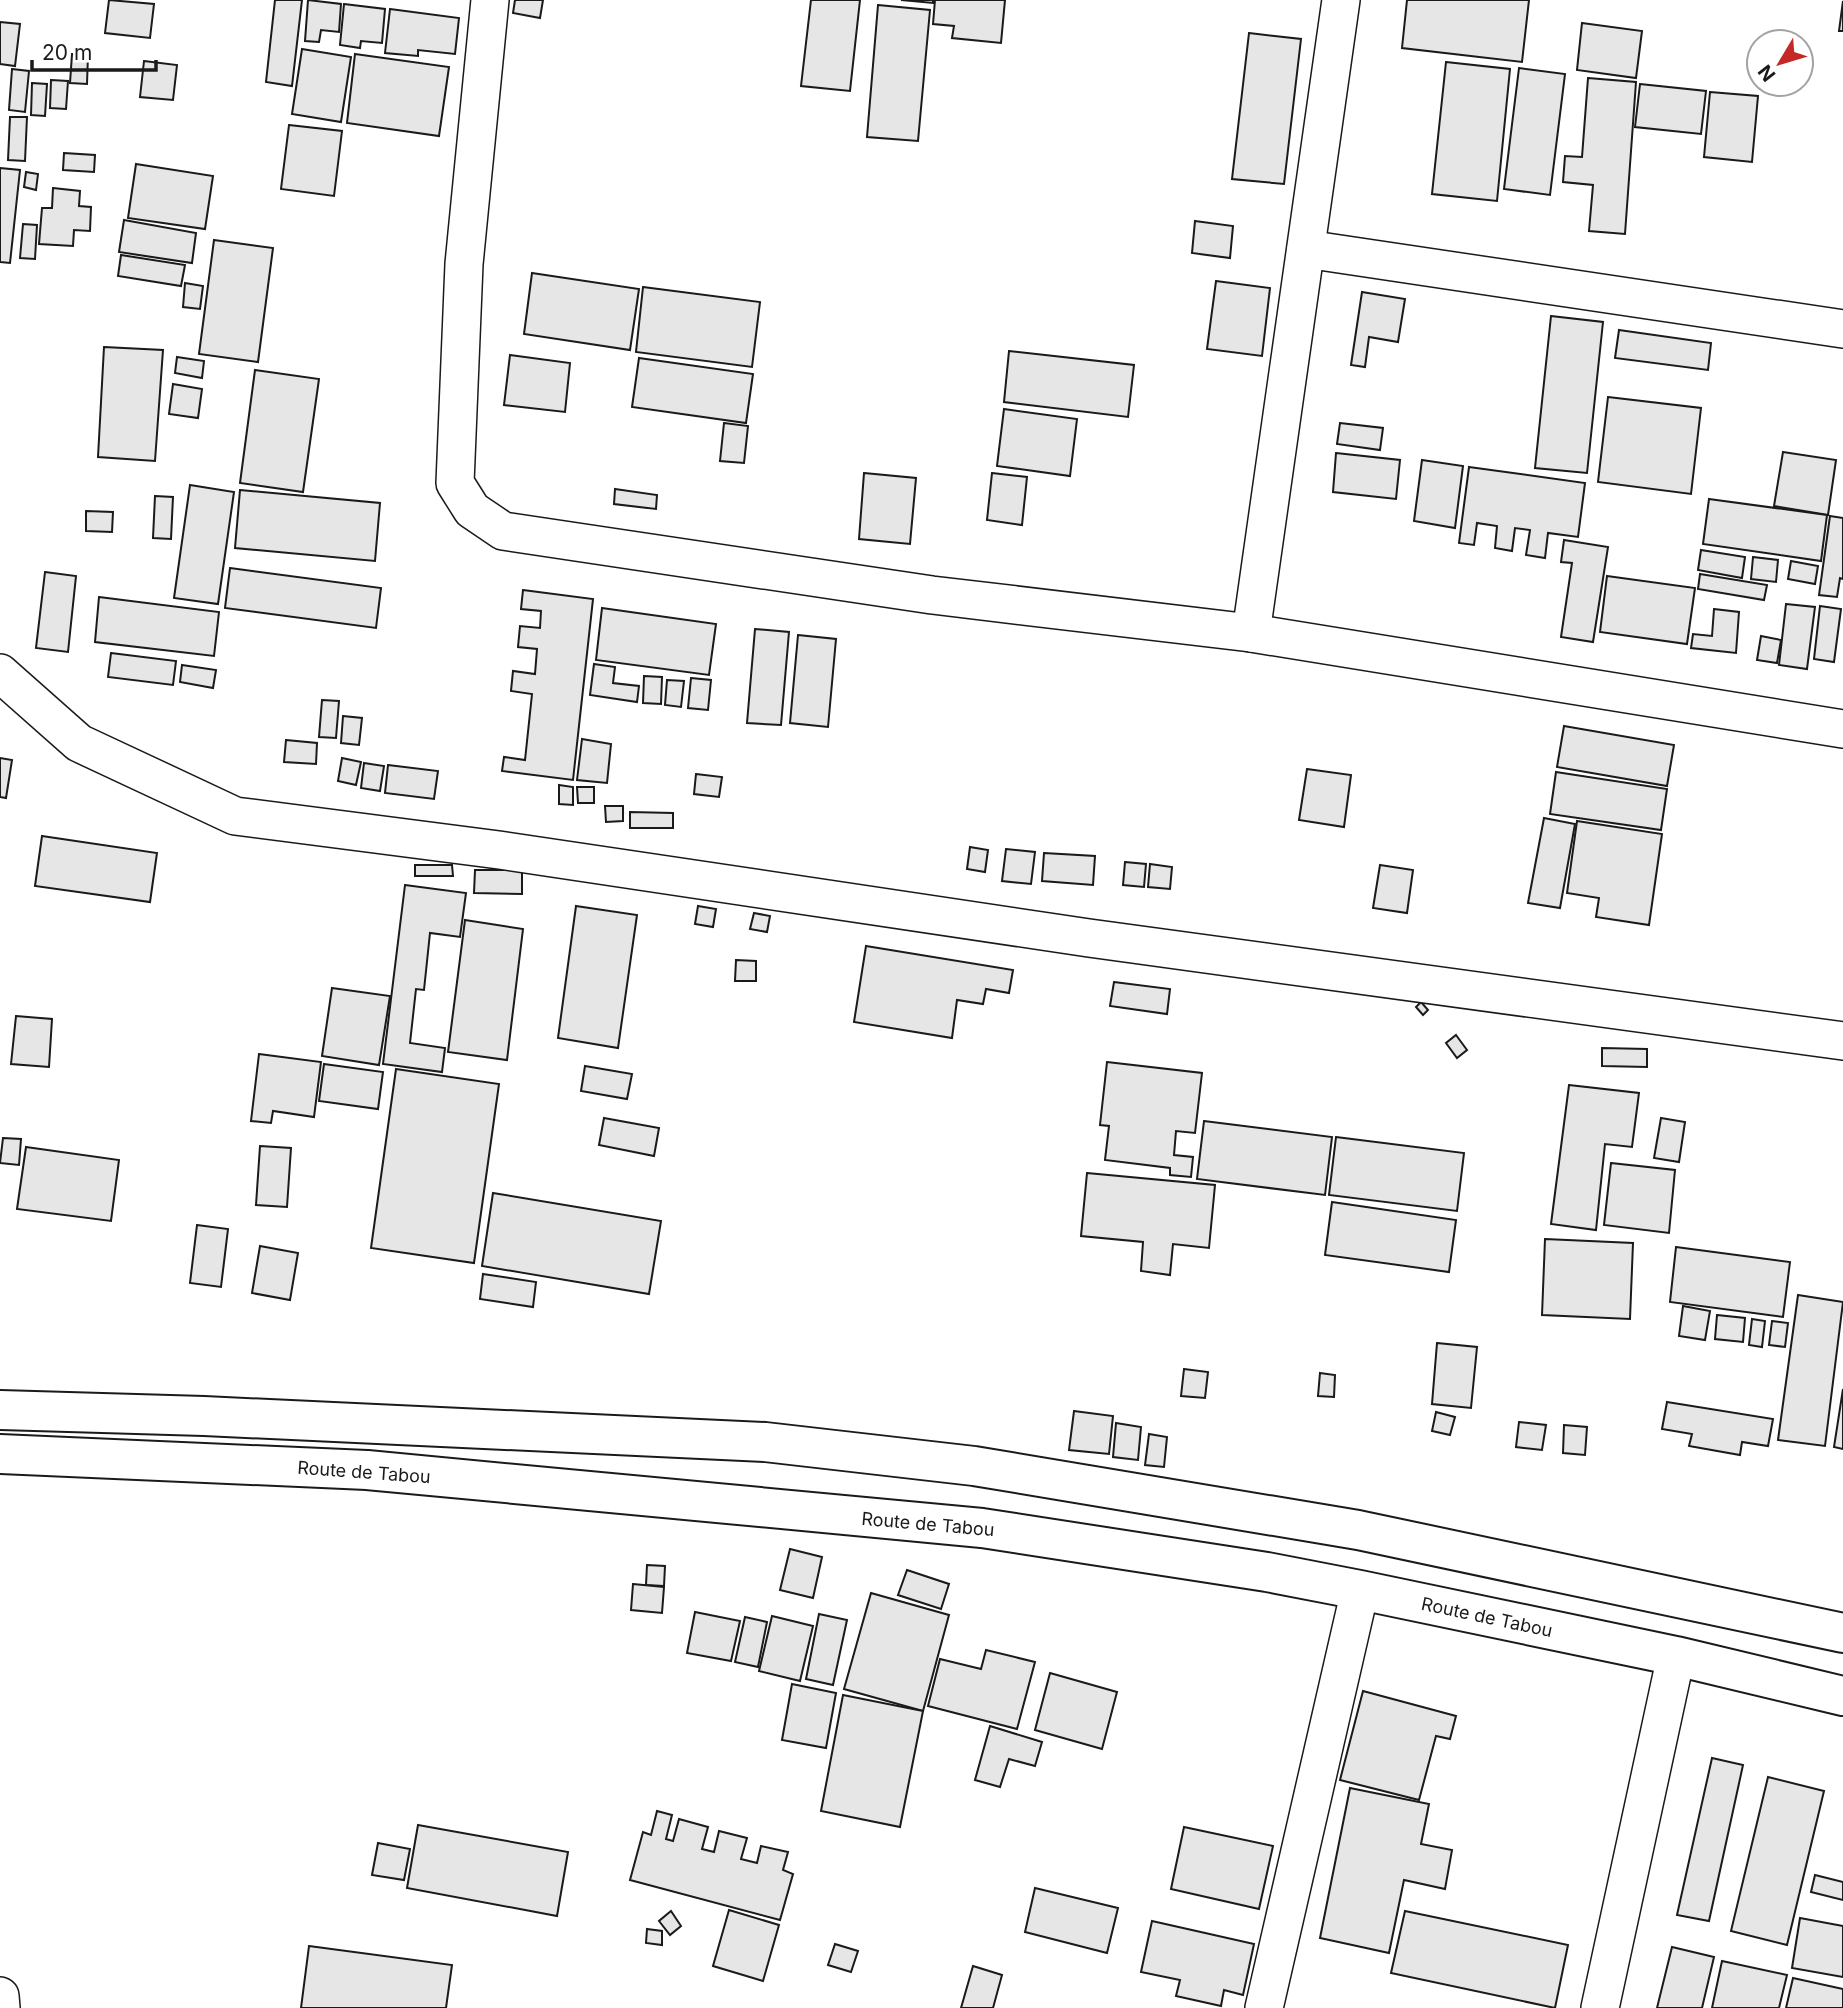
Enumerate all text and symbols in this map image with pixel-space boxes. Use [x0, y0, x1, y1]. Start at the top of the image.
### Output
scale bar [32, 28, 156, 72]
north arrow [1745, 28, 1815, 98]
text: 20 m [42, 40, 92, 65]
text: N [1753, 60, 1781, 86]
street label: Route de Tabou [297, 1457, 431, 1487]
street label: Route de Tabou [861, 1508, 995, 1540]
street label: Route de Tabou [1420, 1593, 1554, 1641]

